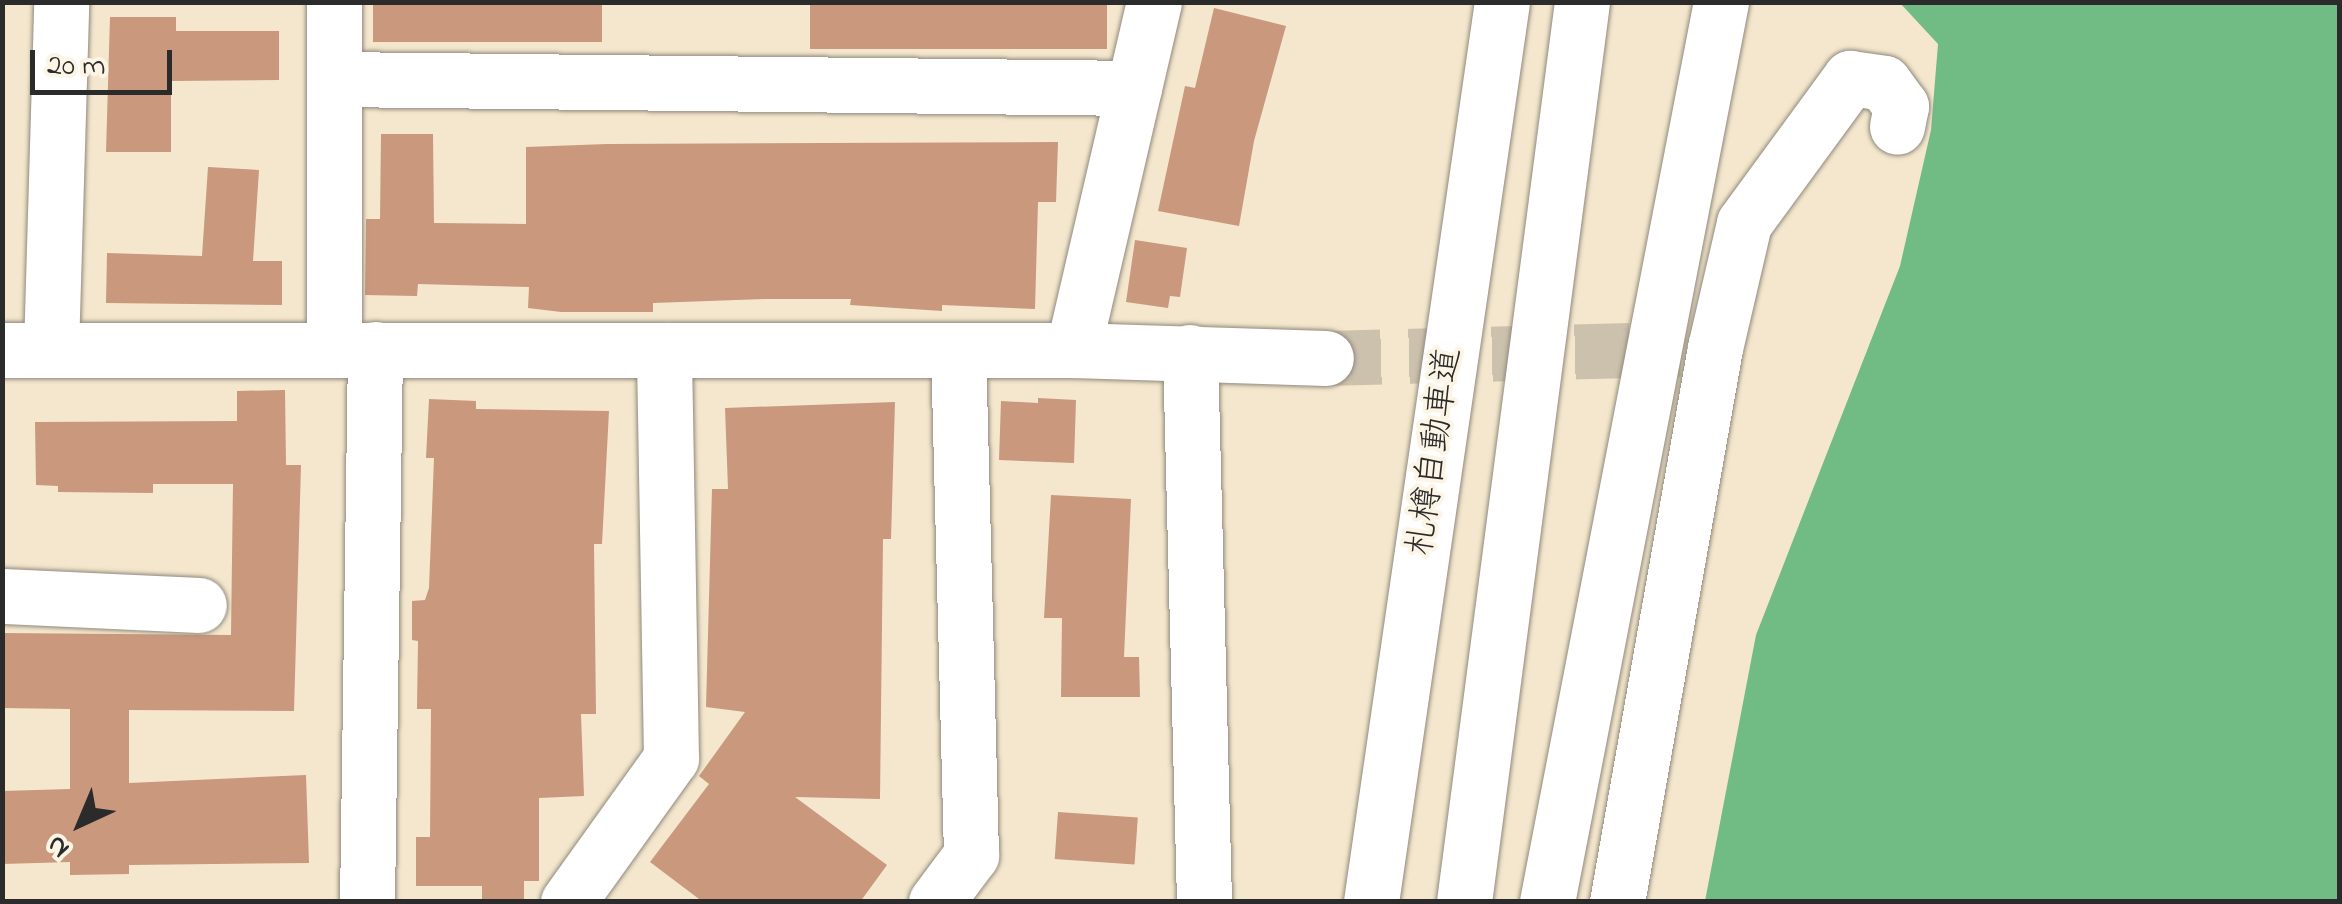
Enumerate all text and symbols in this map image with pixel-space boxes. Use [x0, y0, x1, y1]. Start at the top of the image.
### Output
scale bar [35, 30, 178, 92]
text: 20 m [47, 45, 106, 89]
street label: 札樽自動車道 [1401, 345, 1471, 559]
north arrow [30, 774, 130, 874]
text: N [38, 825, 80, 867]

